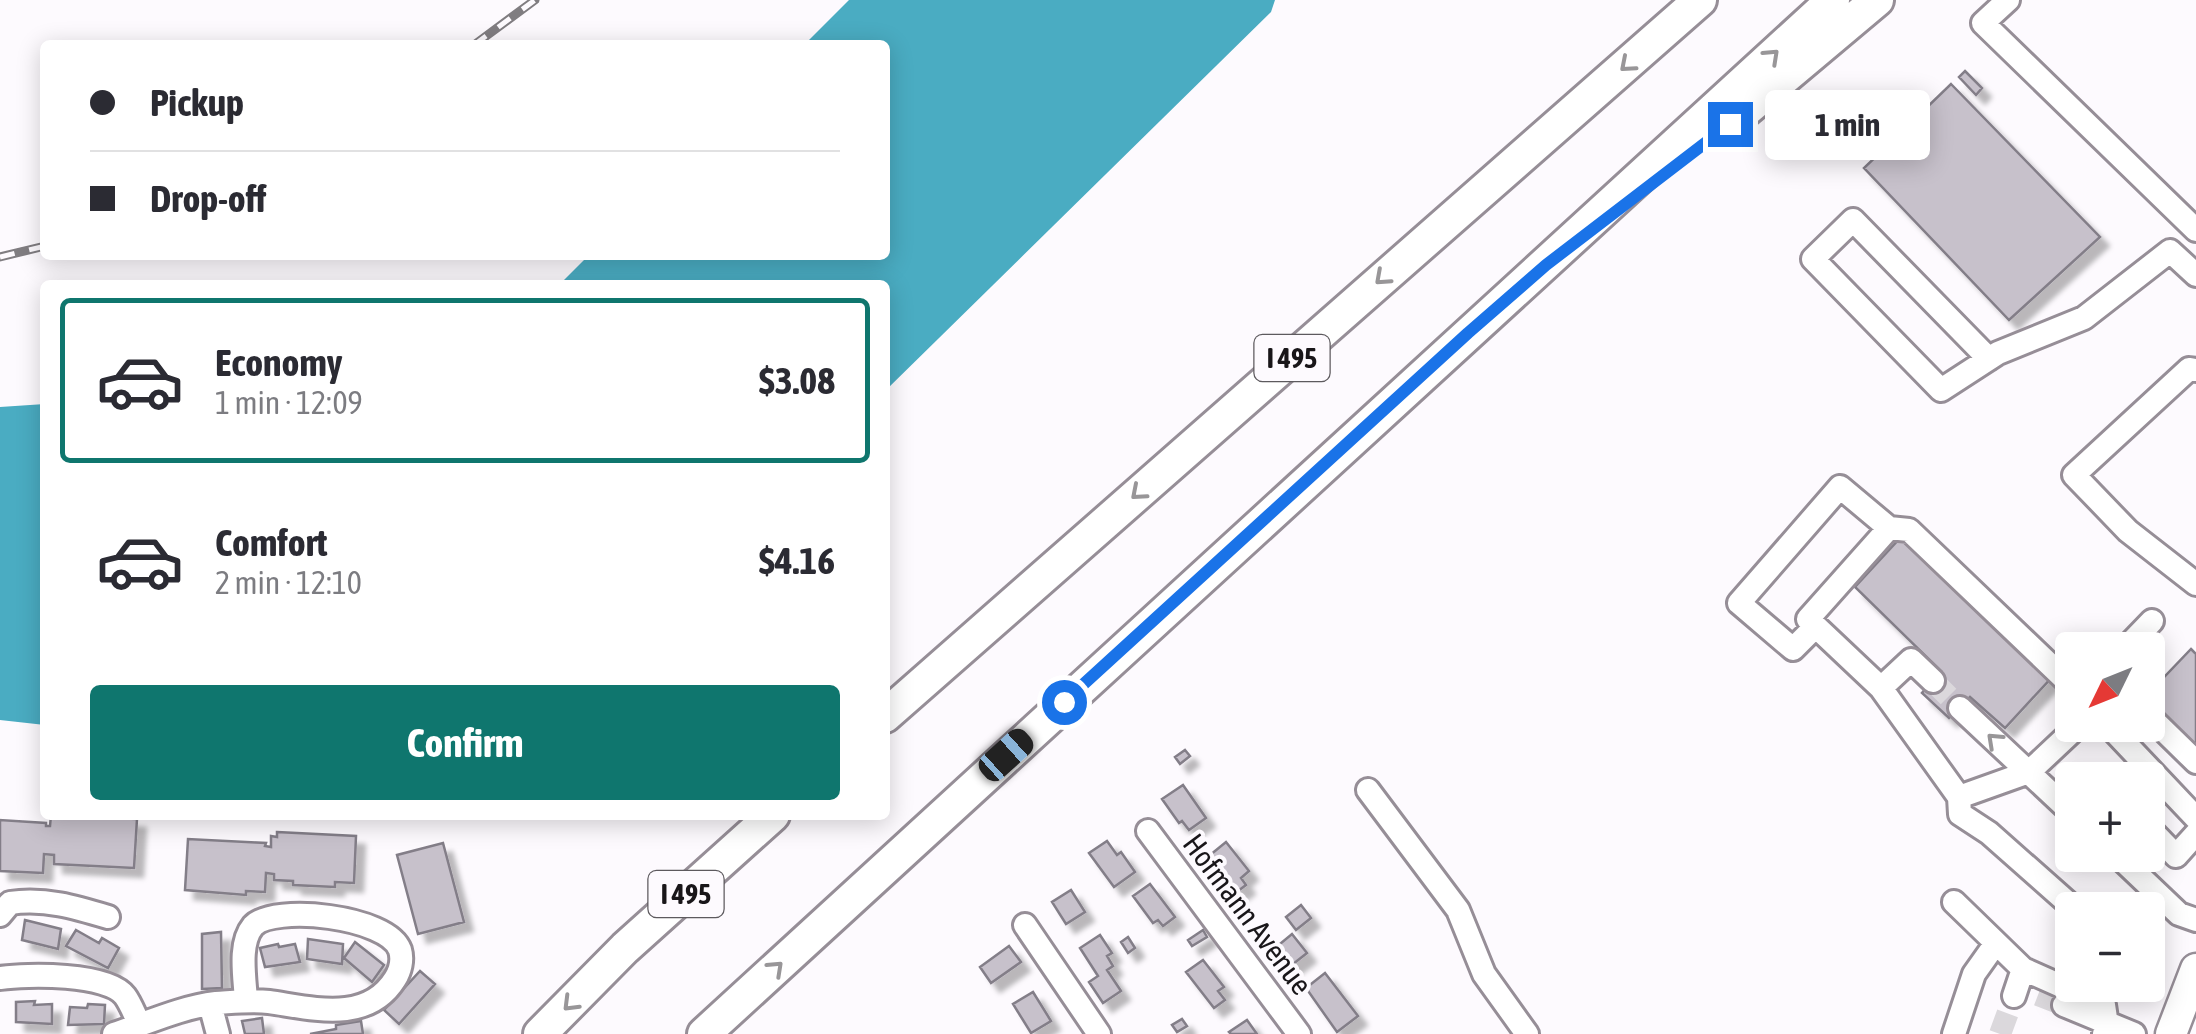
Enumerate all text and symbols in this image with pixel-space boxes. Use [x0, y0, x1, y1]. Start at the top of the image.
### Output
one-way arrow [1761, 50, 1779, 68]
one-way arrow [1620, 53, 1639, 71]
text: Pickup [150, 81, 244, 124]
callout: 1 min [1765, 89, 1930, 159]
route end [1708, 102, 1753, 147]
text: 1 min [1815, 106, 1880, 143]
text: Drop-off [150, 177, 266, 220]
one-way arrow [1375, 266, 1394, 284]
road number: I 495 [1254, 335, 1330, 381]
icon: car [95, 336, 185, 426]
text: Economy [215, 341, 342, 384]
text: $3.08 [759, 359, 835, 402]
text: 1 min · 12:09 [215, 384, 362, 421]
one-way arrow [1131, 481, 1149, 499]
icon: car [95, 516, 185, 606]
text: Comfort [215, 521, 327, 564]
text: $4.16 [759, 539, 835, 582]
text: 2 min · 12:10 [215, 564, 362, 601]
north arrow [2055, 632, 2165, 742]
map controls [2055, 632, 2165, 1002]
route start [1042, 680, 1087, 725]
button: Confirm [90, 685, 840, 800]
car [974, 724, 1038, 786]
one-way arrow [1987, 734, 2006, 752]
button: + [2055, 762, 2165, 872]
street label: Hofmann Avenue [1177, 827, 1319, 1001]
road number: I 495 [648, 871, 724, 917]
button: − [2055, 892, 2165, 1002]
one-way arrow [764, 961, 782, 979]
one-way arrow [563, 992, 581, 1010]

